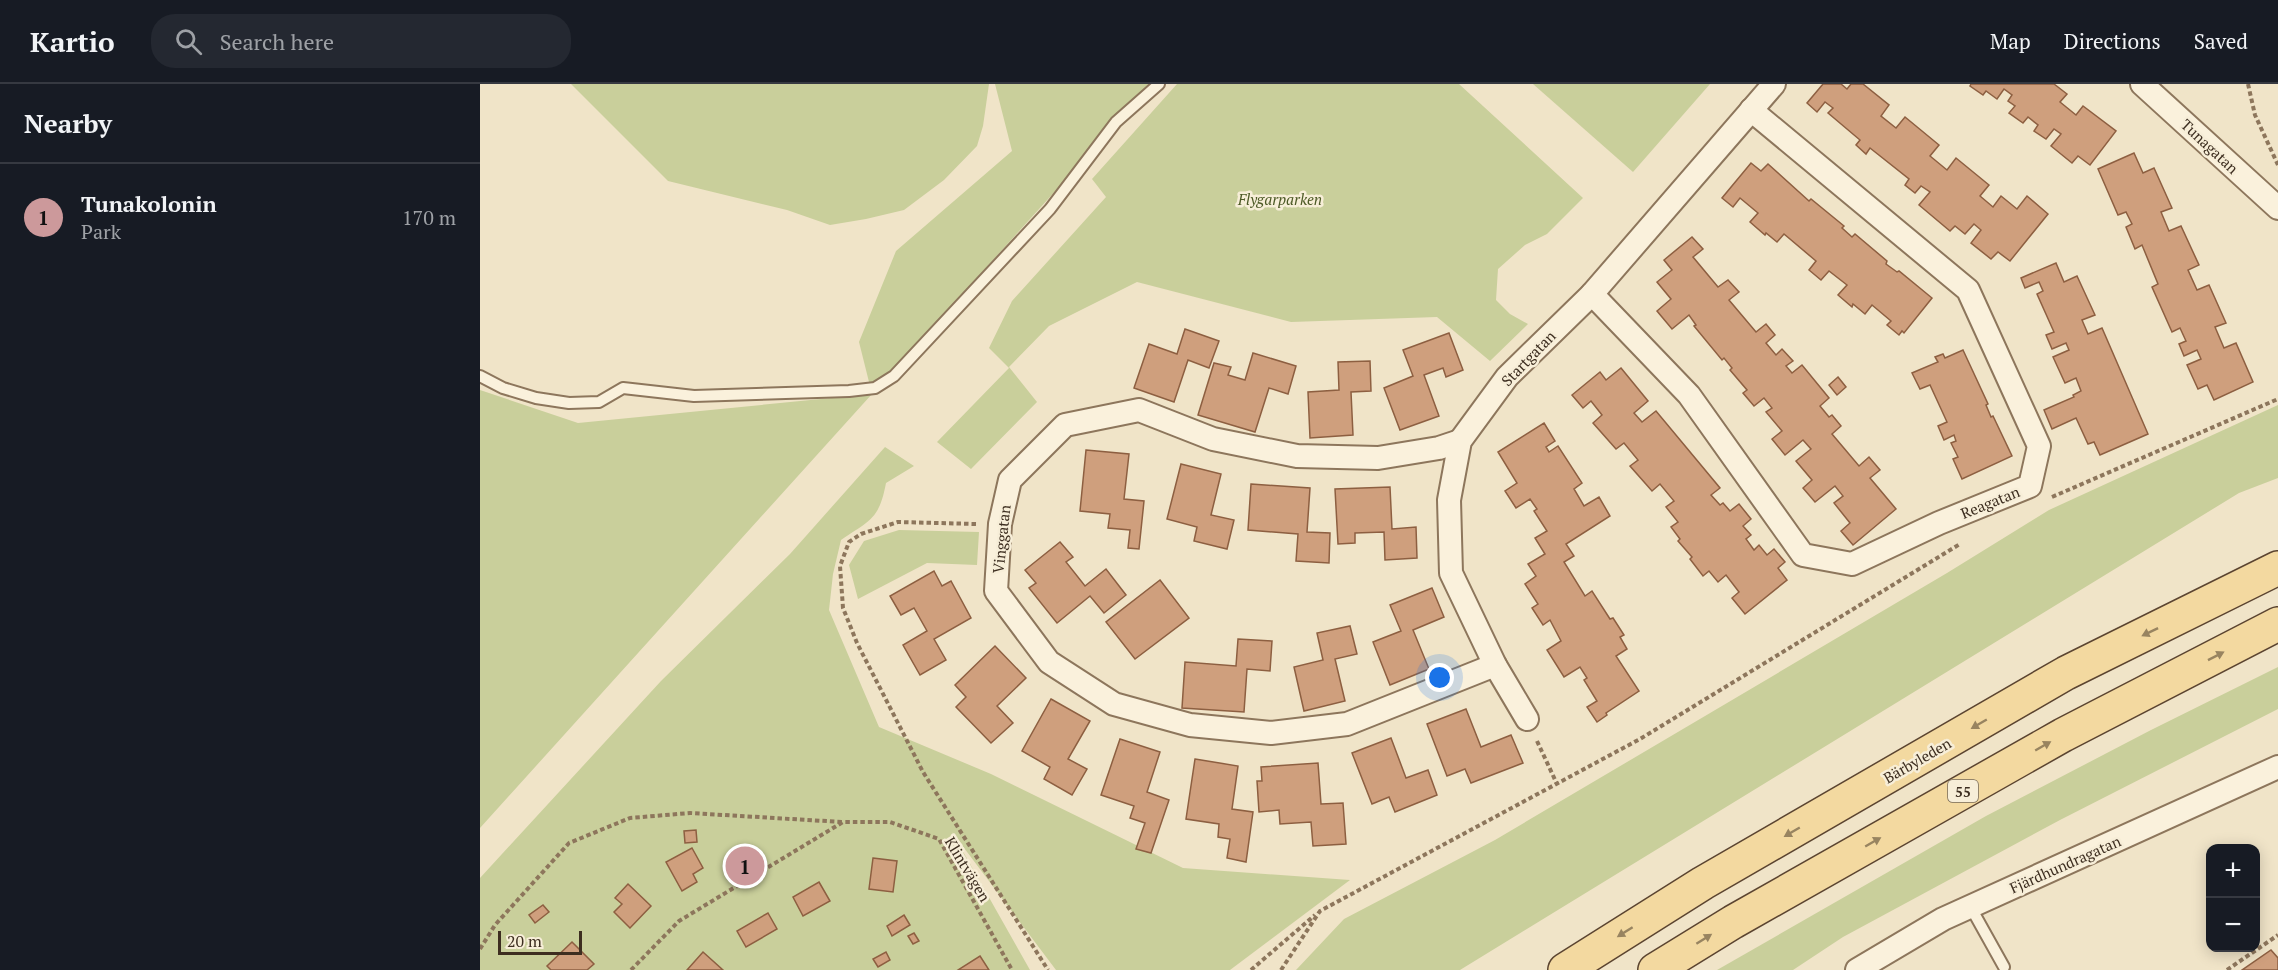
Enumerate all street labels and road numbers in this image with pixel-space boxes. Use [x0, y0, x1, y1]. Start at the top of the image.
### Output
street label: Tunagatan [2177, 114, 2243, 178]
street label: Startgatan [1496, 326, 1560, 390]
street label: Reagatan [1958, 481, 2023, 523]
street label: Vinggatan [987, 504, 1015, 574]
street label: Bärbyleden [1880, 733, 1954, 787]
road number: 55 [1948, 780, 1978, 802]
street label: Fjärdhundragatan [2006, 830, 2124, 897]
street label: Klintvägen [941, 833, 995, 905]

